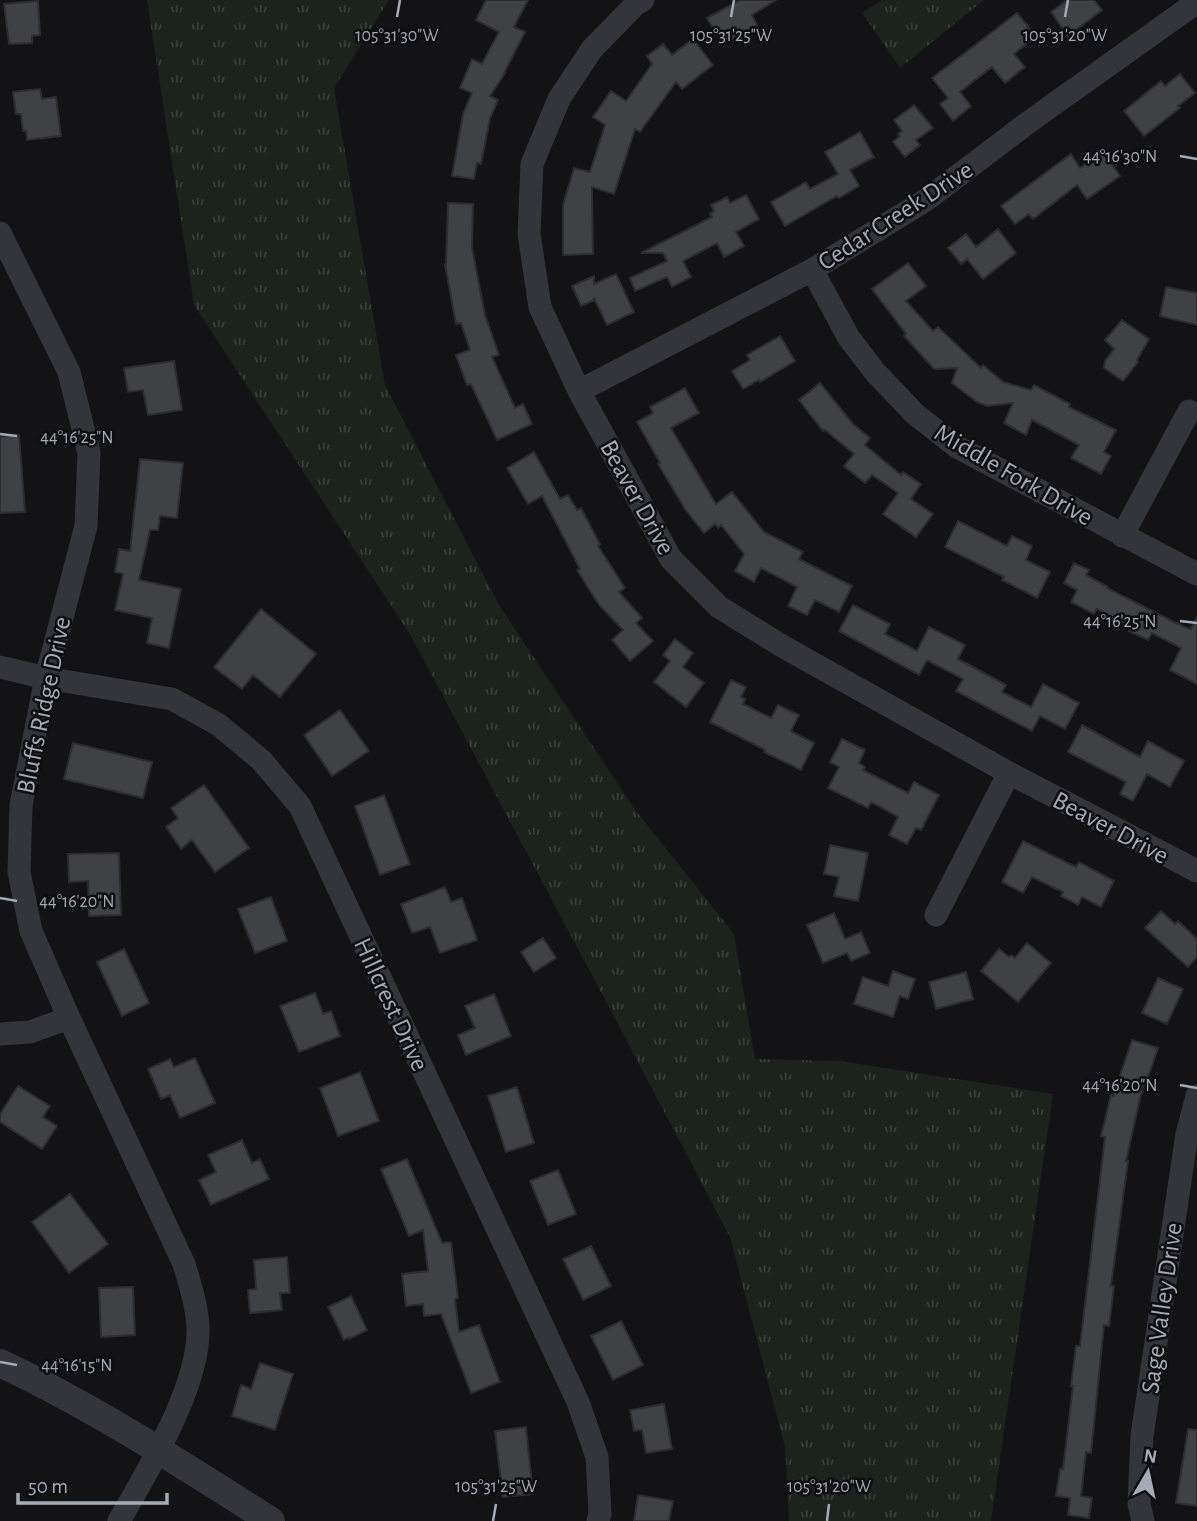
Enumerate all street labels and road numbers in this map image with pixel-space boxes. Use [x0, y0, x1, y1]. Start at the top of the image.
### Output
street label: Cedar Creek Drive [814, 156, 977, 275]
street label: Middle Fork Drive [930, 419, 1097, 531]
street label: Beaver Drive [595, 436, 679, 559]
street label: Bluffs Ridge Drive [13, 614, 75, 796]
street label: Beaver Drive [1048, 787, 1173, 869]
street label: Hillcrest Drive [349, 934, 433, 1075]
street label: Sage Valley Drive [1137, 1221, 1187, 1395]

